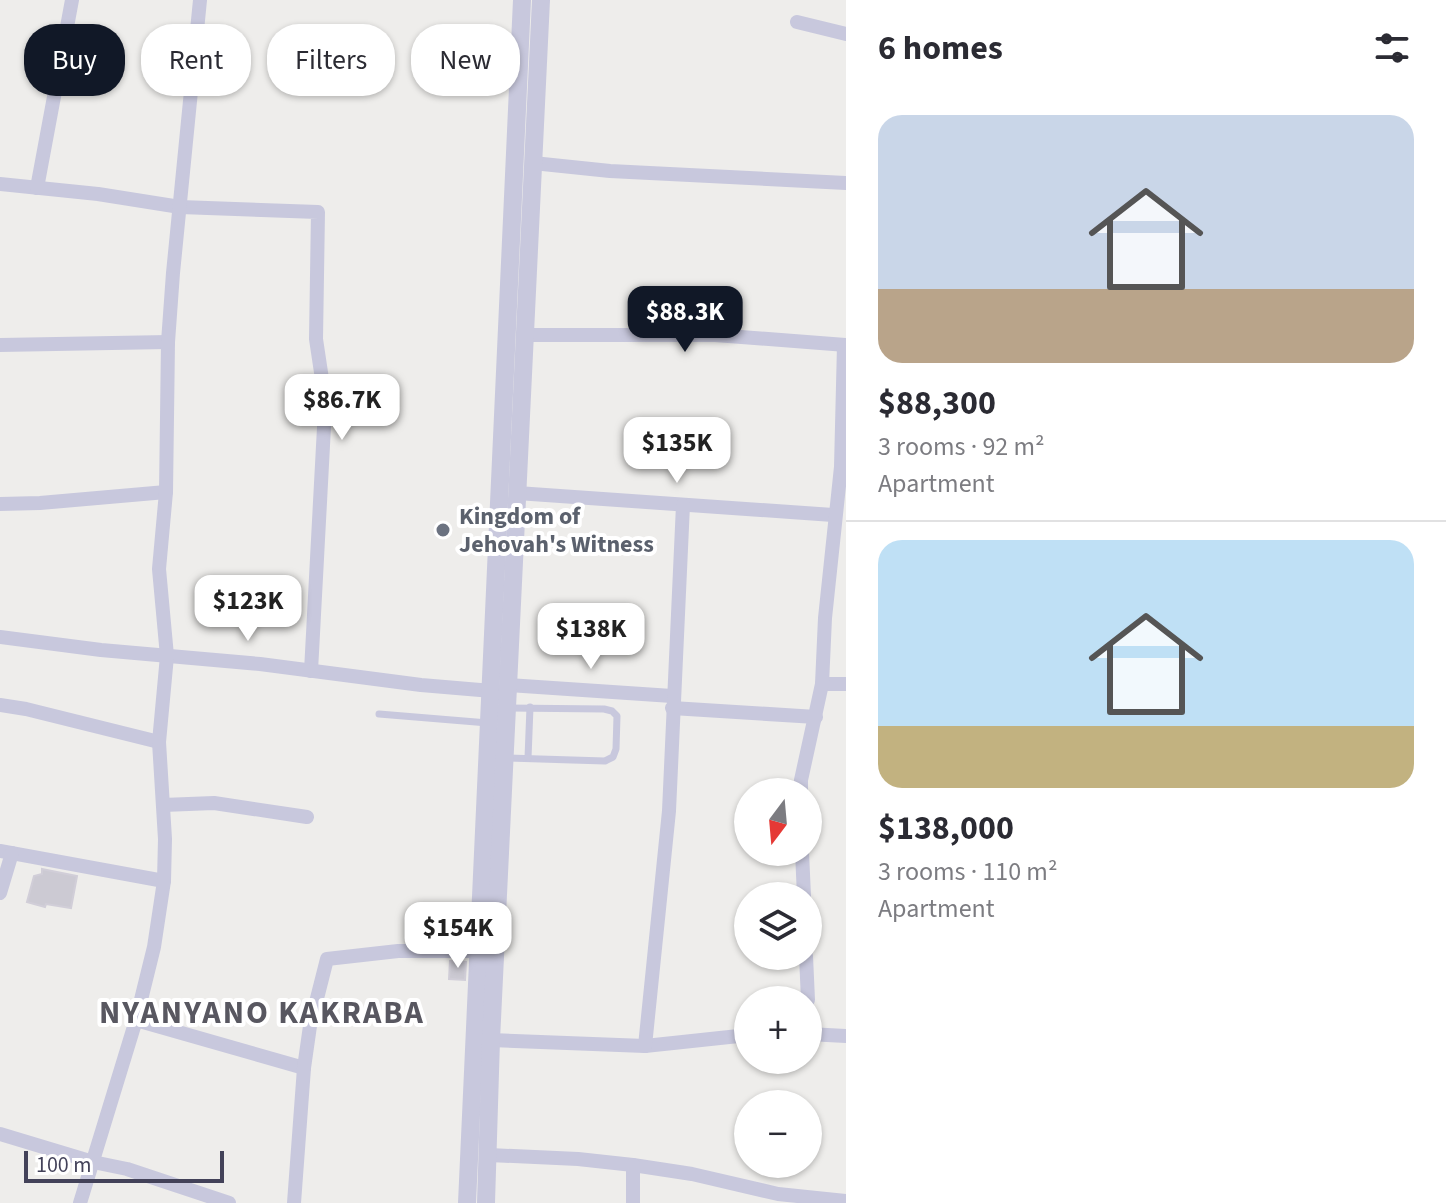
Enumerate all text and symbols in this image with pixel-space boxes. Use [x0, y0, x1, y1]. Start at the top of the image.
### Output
chip: Buy [24, 24, 125, 96]
chip: Rent [141, 24, 251, 96]
chip: Filters [267, 24, 395, 96]
chip: New [411, 24, 520, 96]
text: 6 homes [878, 24, 1003, 73]
icon: filters [1370, 26, 1414, 70]
icon: home [1074, 167, 1218, 311]
pin: $88.3K [620, 286, 750, 354]
text: $88.3K [646, 293, 724, 330]
pin: $86.7K [277, 374, 407, 442]
text: $88,300 [878, 379, 996, 428]
text: $86.7K [303, 381, 381, 418]
pin: $135K [621, 417, 733, 485]
text: $135K [642, 424, 712, 461]
text: 3 rooms · 92 m² [878, 428, 1045, 465]
text: Apartment [878, 465, 995, 502]
place label: Kingdom of Jehovah's Witness [459, 499, 654, 562]
marker: Kingdom of Jehovah's Witness [434, 521, 452, 539]
pin: $123K [192, 575, 304, 643]
text: $123K [213, 582, 283, 619]
icon: home [1074, 592, 1218, 736]
pin: $138K [535, 603, 647, 671]
text: $138K [556, 610, 626, 647]
north arrow [734, 778, 822, 866]
map controls [734, 778, 822, 1178]
text: $138,000 [878, 804, 1014, 853]
text: 3 rooms · 110 m² [878, 853, 1057, 890]
button: layers [734, 882, 822, 970]
text: Apartment [878, 890, 995, 927]
pin: $154K [402, 902, 514, 970]
text: $154K [423, 909, 493, 946]
button: + [734, 986, 822, 1074]
district label: NYANYANO KAKRABA [99, 990, 425, 1036]
button: − [734, 1090, 822, 1178]
scale bar [24, 1147, 224, 1183]
text: 100 m [36, 1149, 91, 1181]

